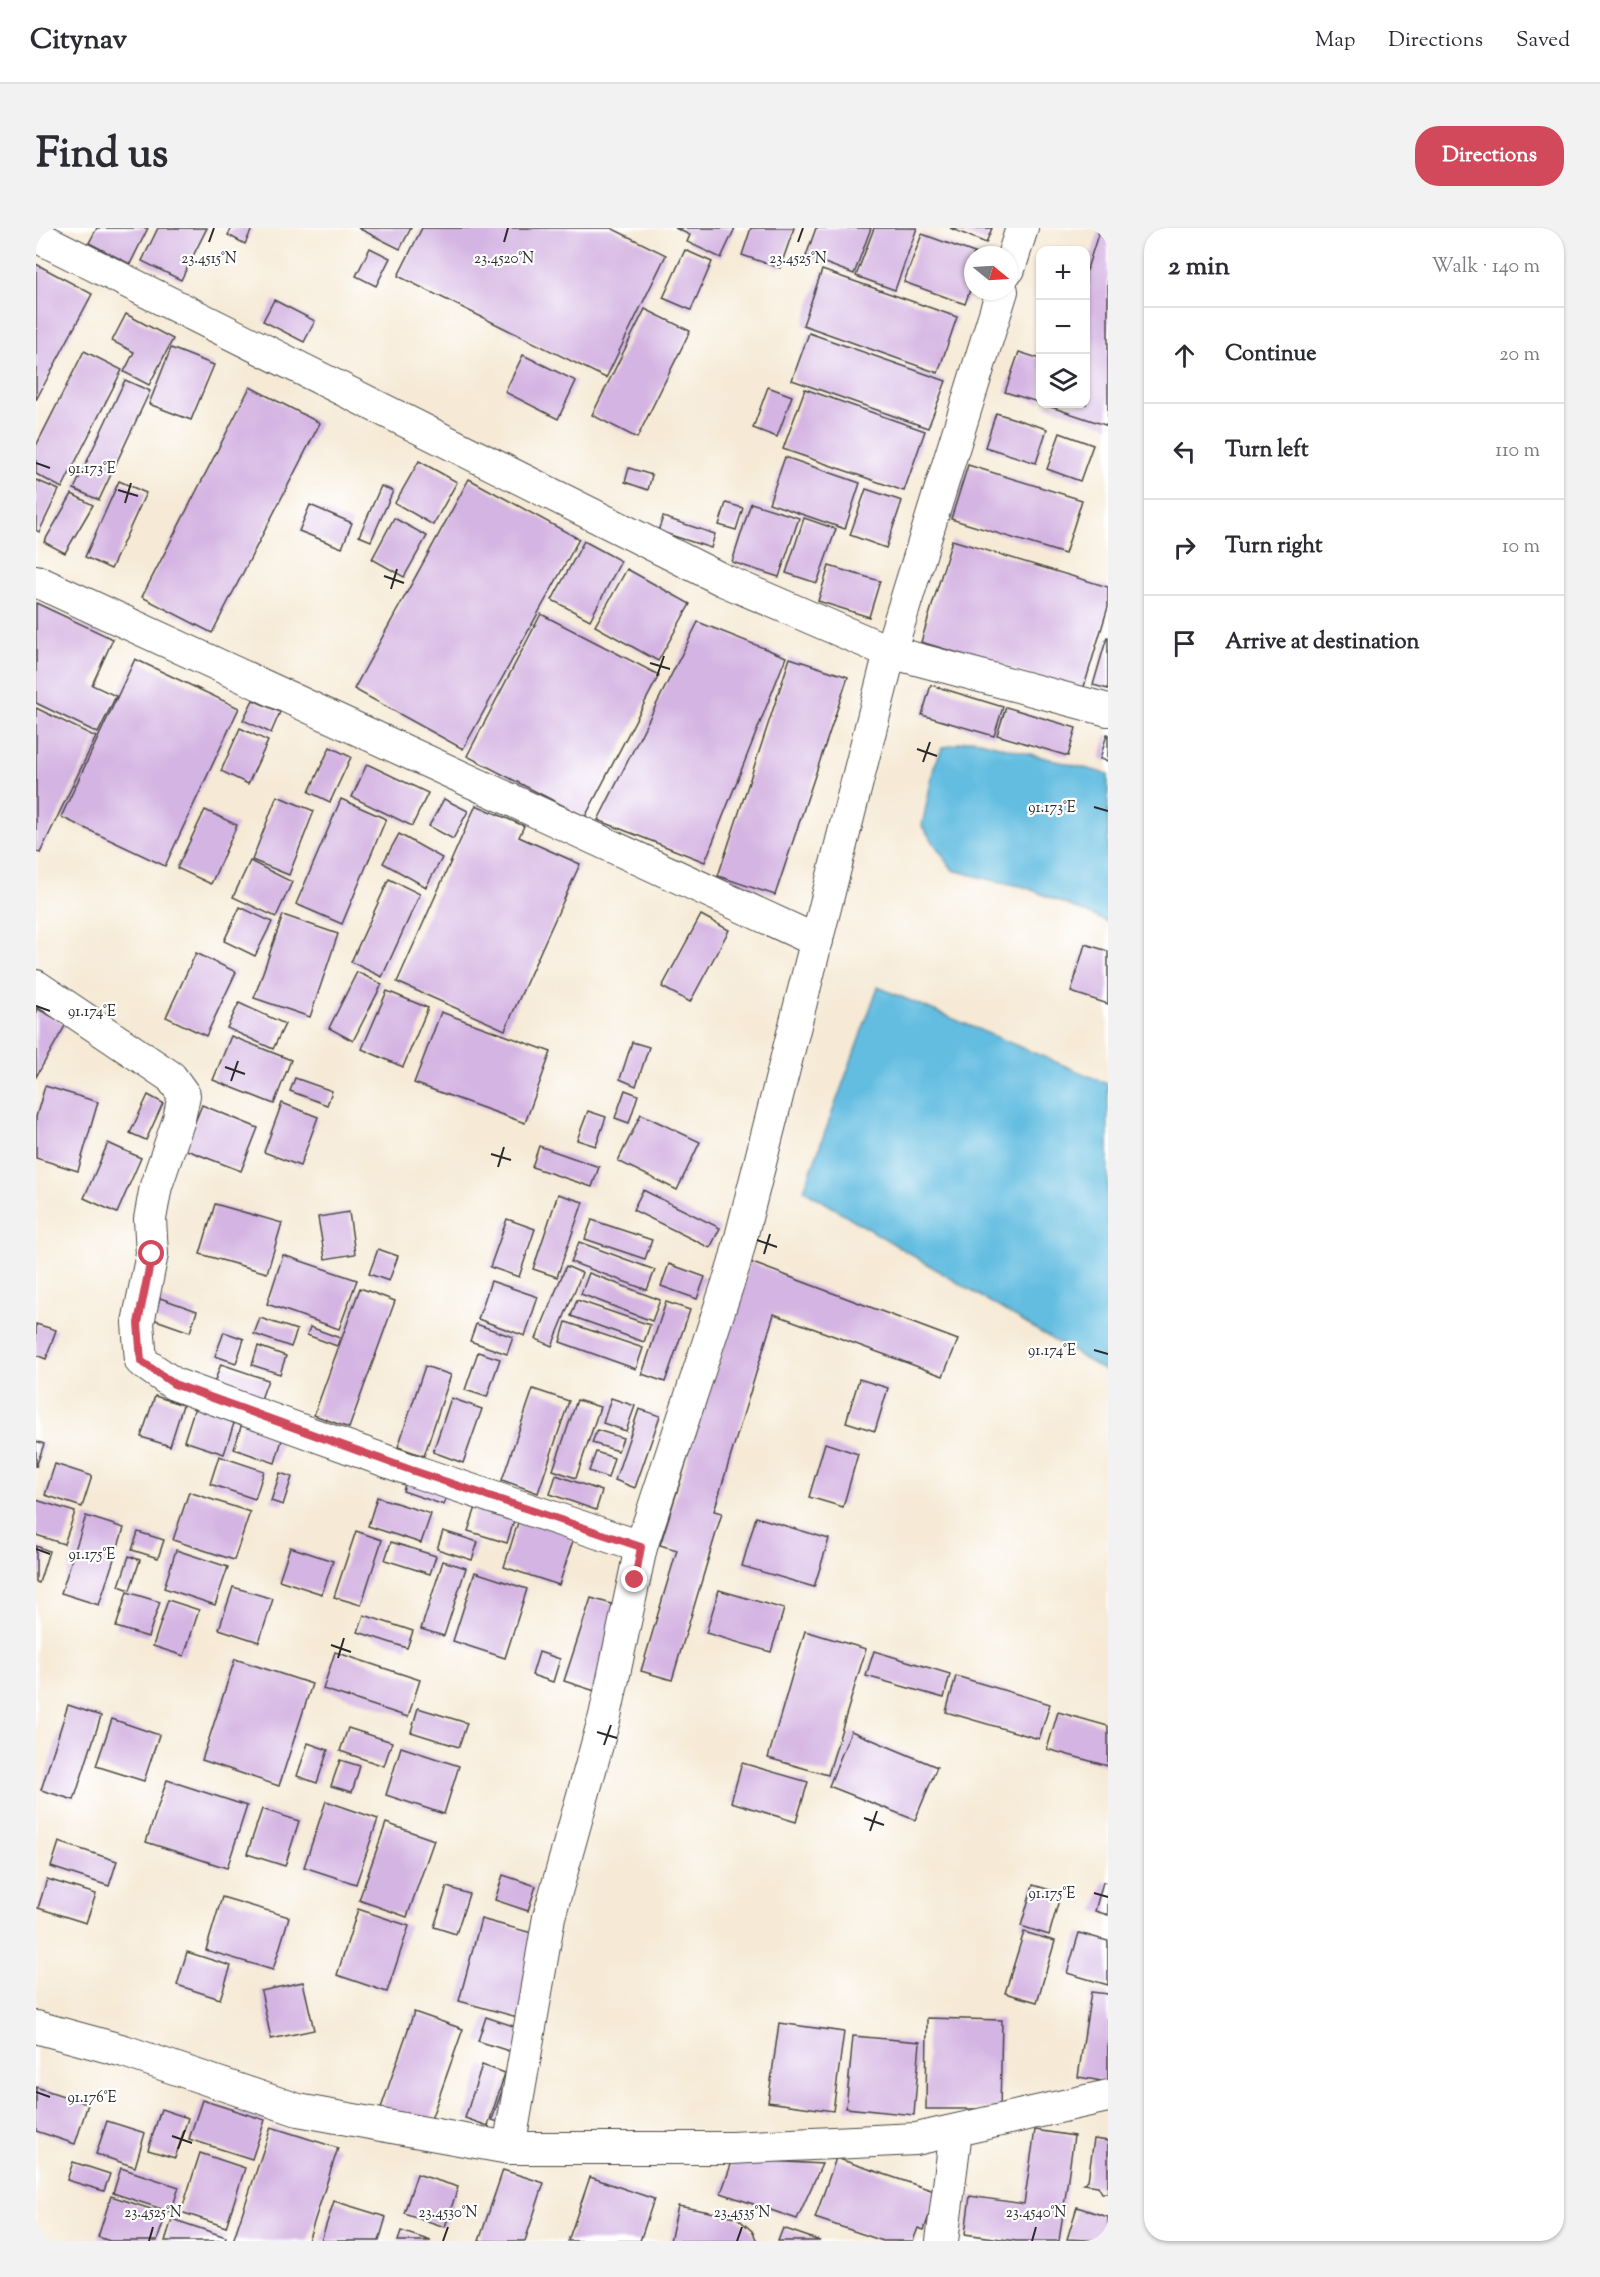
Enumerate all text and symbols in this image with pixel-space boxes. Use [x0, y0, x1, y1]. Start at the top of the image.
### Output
text: Citynav [30, 21, 127, 61]
text: Map [1315, 26, 1355, 56]
text: Directions [1388, 26, 1483, 56]
text: Saved [1516, 26, 1570, 56]
text: Find us [36, 126, 168, 186]
button: Directions [1415, 126, 1564, 186]
north arrow [964, 246, 1018, 300]
map controls [1036, 246, 1090, 408]
button: + [1036, 246, 1090, 300]
text: 23.4515°N [181, 249, 237, 270]
text: 23.4520°N [474, 249, 534, 270]
text: 23.4525°N [769, 249, 827, 270]
text: 2 min [1168, 249, 1230, 286]
text: Walk · 140 m [1431, 253, 1540, 282]
button: − [1036, 300, 1090, 354]
icon: ahead [1168, 339, 1201, 372]
text: Continue [1225, 339, 1316, 371]
text: 20 m [1499, 341, 1540, 370]
button: layers [1036, 354, 1090, 408]
icon: left [1168, 435, 1201, 468]
text: Turn left [1225, 435, 1308, 467]
text: 110 m [1495, 437, 1540, 466]
text: 91.173°E [68, 459, 116, 480]
icon: right [1168, 531, 1201, 564]
text: Turn right [1225, 531, 1322, 563]
text: 10 m [1502, 533, 1540, 562]
icon: arrive [1168, 627, 1201, 660]
text: Arrive at destination [1225, 627, 1420, 659]
text: 91.173°E [1028, 798, 1076, 819]
text: 91.174°E [68, 1002, 116, 1023]
route start [138, 1240, 164, 1266]
text: 91.174°E [1028, 1341, 1076, 1362]
text: 91.175°E [69, 1545, 115, 1566]
route end [621, 1566, 647, 1592]
text: 91.175°E [1029, 1884, 1075, 1905]
text: 91.176°E [67, 2088, 117, 2109]
text: 23.4525°N [124, 2203, 182, 2224]
text: 23.4530°N [419, 2203, 478, 2224]
text: 23.4535°N [714, 2203, 770, 2224]
text: 23.4540°N [1006, 2203, 1066, 2224]

